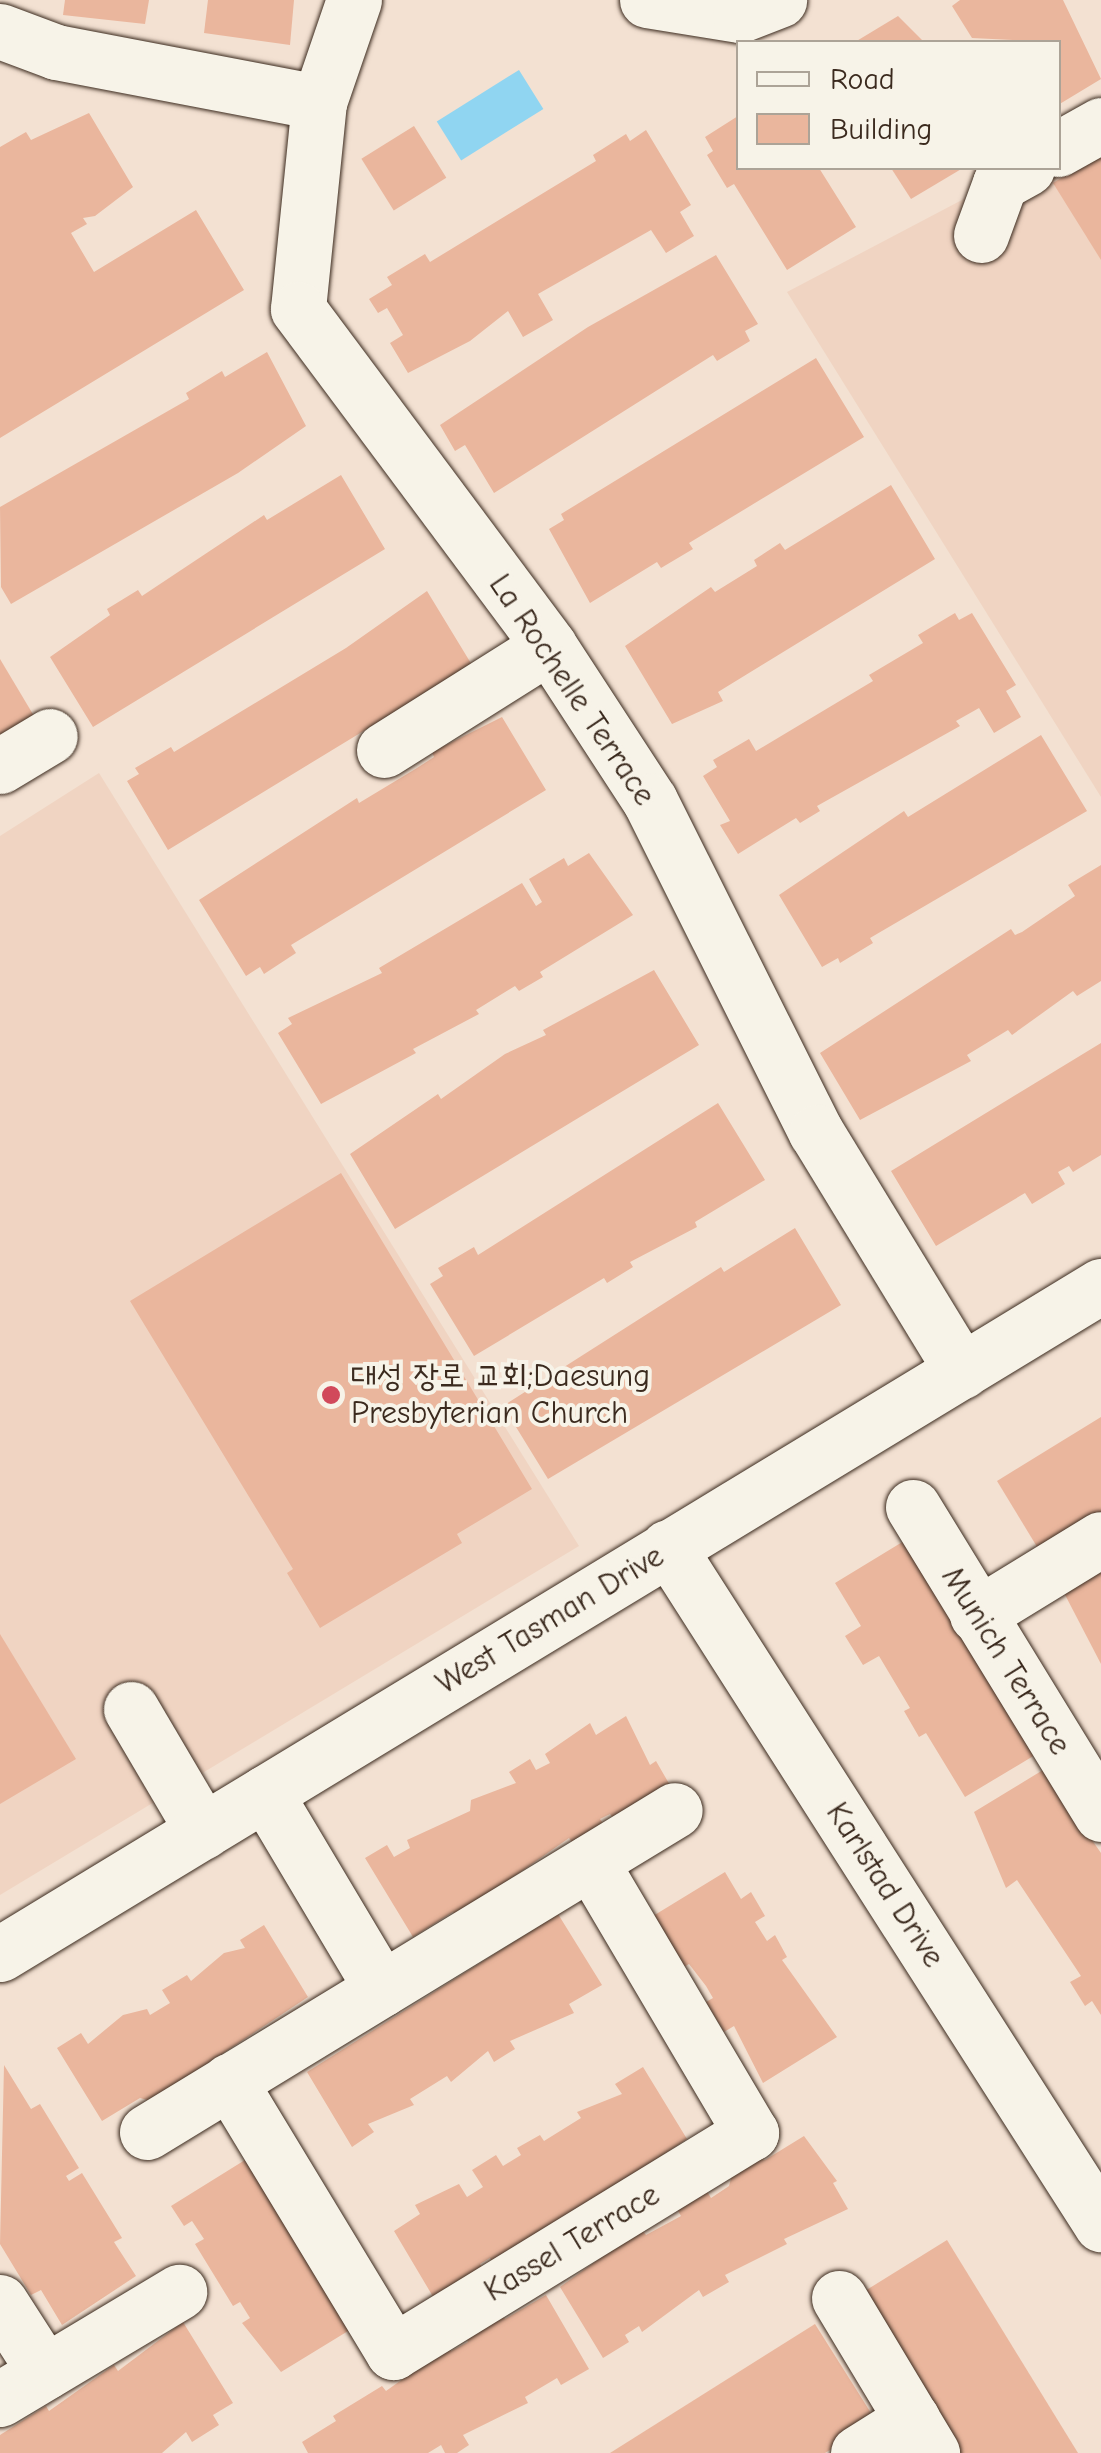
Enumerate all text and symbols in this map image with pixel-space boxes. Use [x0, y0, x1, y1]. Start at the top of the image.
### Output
legend [736, 40, 1061, 170]
text: Road [830, 62, 895, 97]
text: Building [830, 112, 933, 147]
street label: La Rochelle Terrace [480, 567, 664, 813]
place label: 대성 장로 교회;Daesung Presbyterian Church [351, 1358, 650, 1433]
marker: 대성 장로 교회;Daesung Presbyterian Church [320, 1384, 342, 1406]
street label: West Tasman Drive [429, 1537, 671, 1703]
street label: Munich Terrace [933, 1560, 1079, 1762]
street label: Karlstad Drive [818, 1795, 952, 1975]
street label: Kassel Terrace [477, 2176, 667, 2310]

